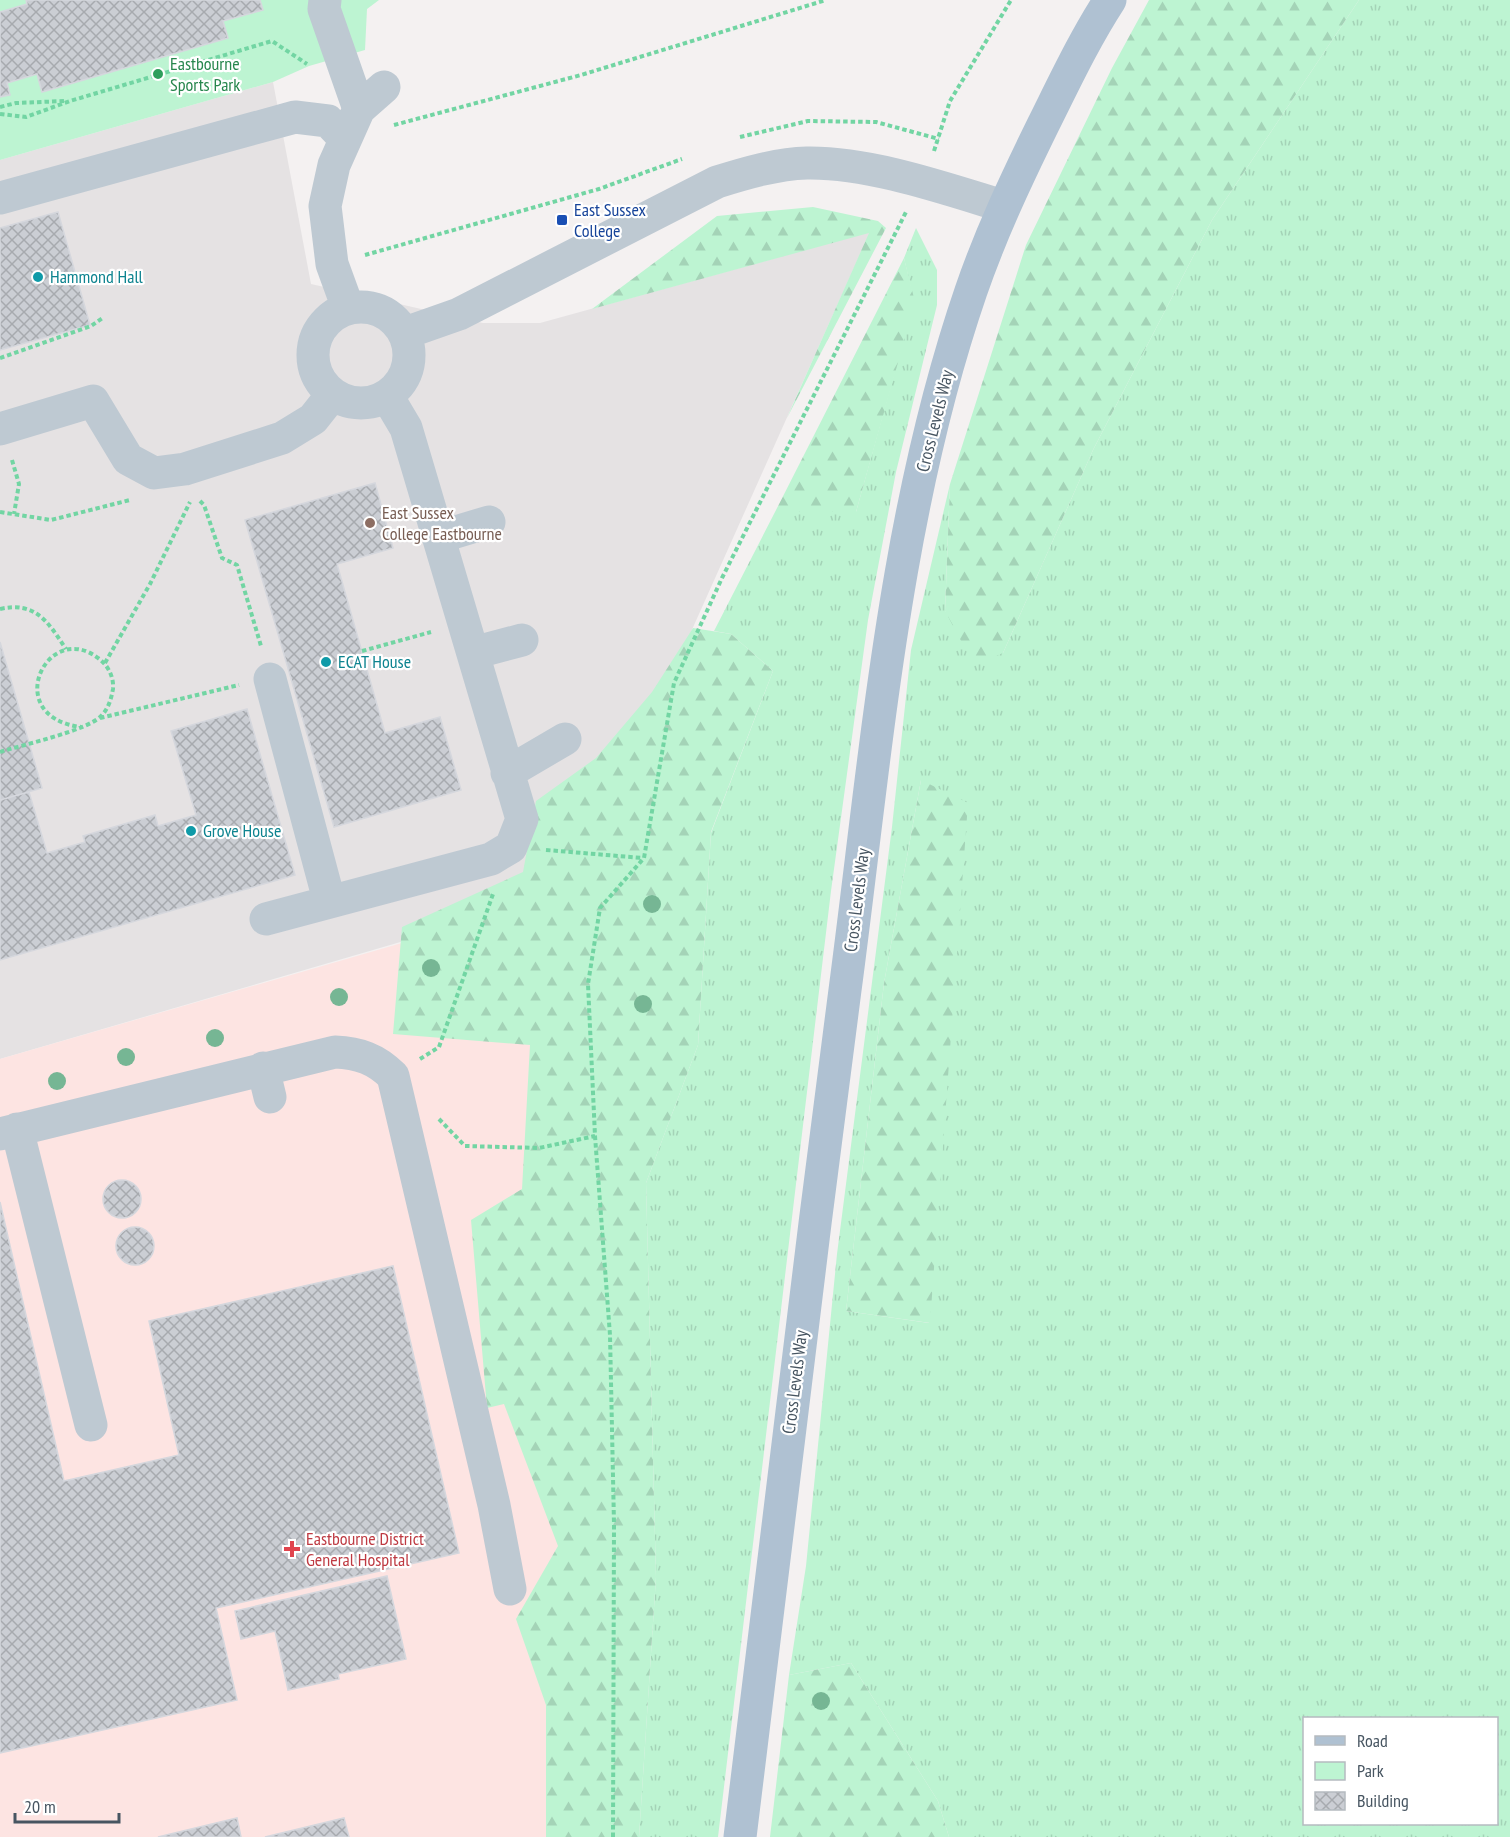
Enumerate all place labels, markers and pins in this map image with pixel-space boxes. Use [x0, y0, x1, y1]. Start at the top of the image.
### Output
place label: Eastbourne Sports Park [170, 52, 240, 96]
marker: Eastbourne Sports Park [151, 67, 165, 81]
place label: East Sussex College [574, 198, 647, 242]
marker: East Sussex College [555, 213, 569, 227]
place label: Hammond Hall [50, 265, 144, 288]
marker: Hammond Hall [31, 270, 45, 284]
place label: East Sussex College Eastbourne [382, 501, 502, 545]
marker: East Sussex College Eastbourne [363, 516, 377, 530]
place label: ECAT House [338, 650, 411, 673]
marker: ECAT House [319, 655, 333, 669]
place label: Grove House [203, 819, 281, 842]
marker: Grove House [184, 824, 198, 838]
place label: Eastbourne District General Hospital [306, 1527, 424, 1571]
marker: Eastbourne District General Hospital [283, 1540, 301, 1558]

